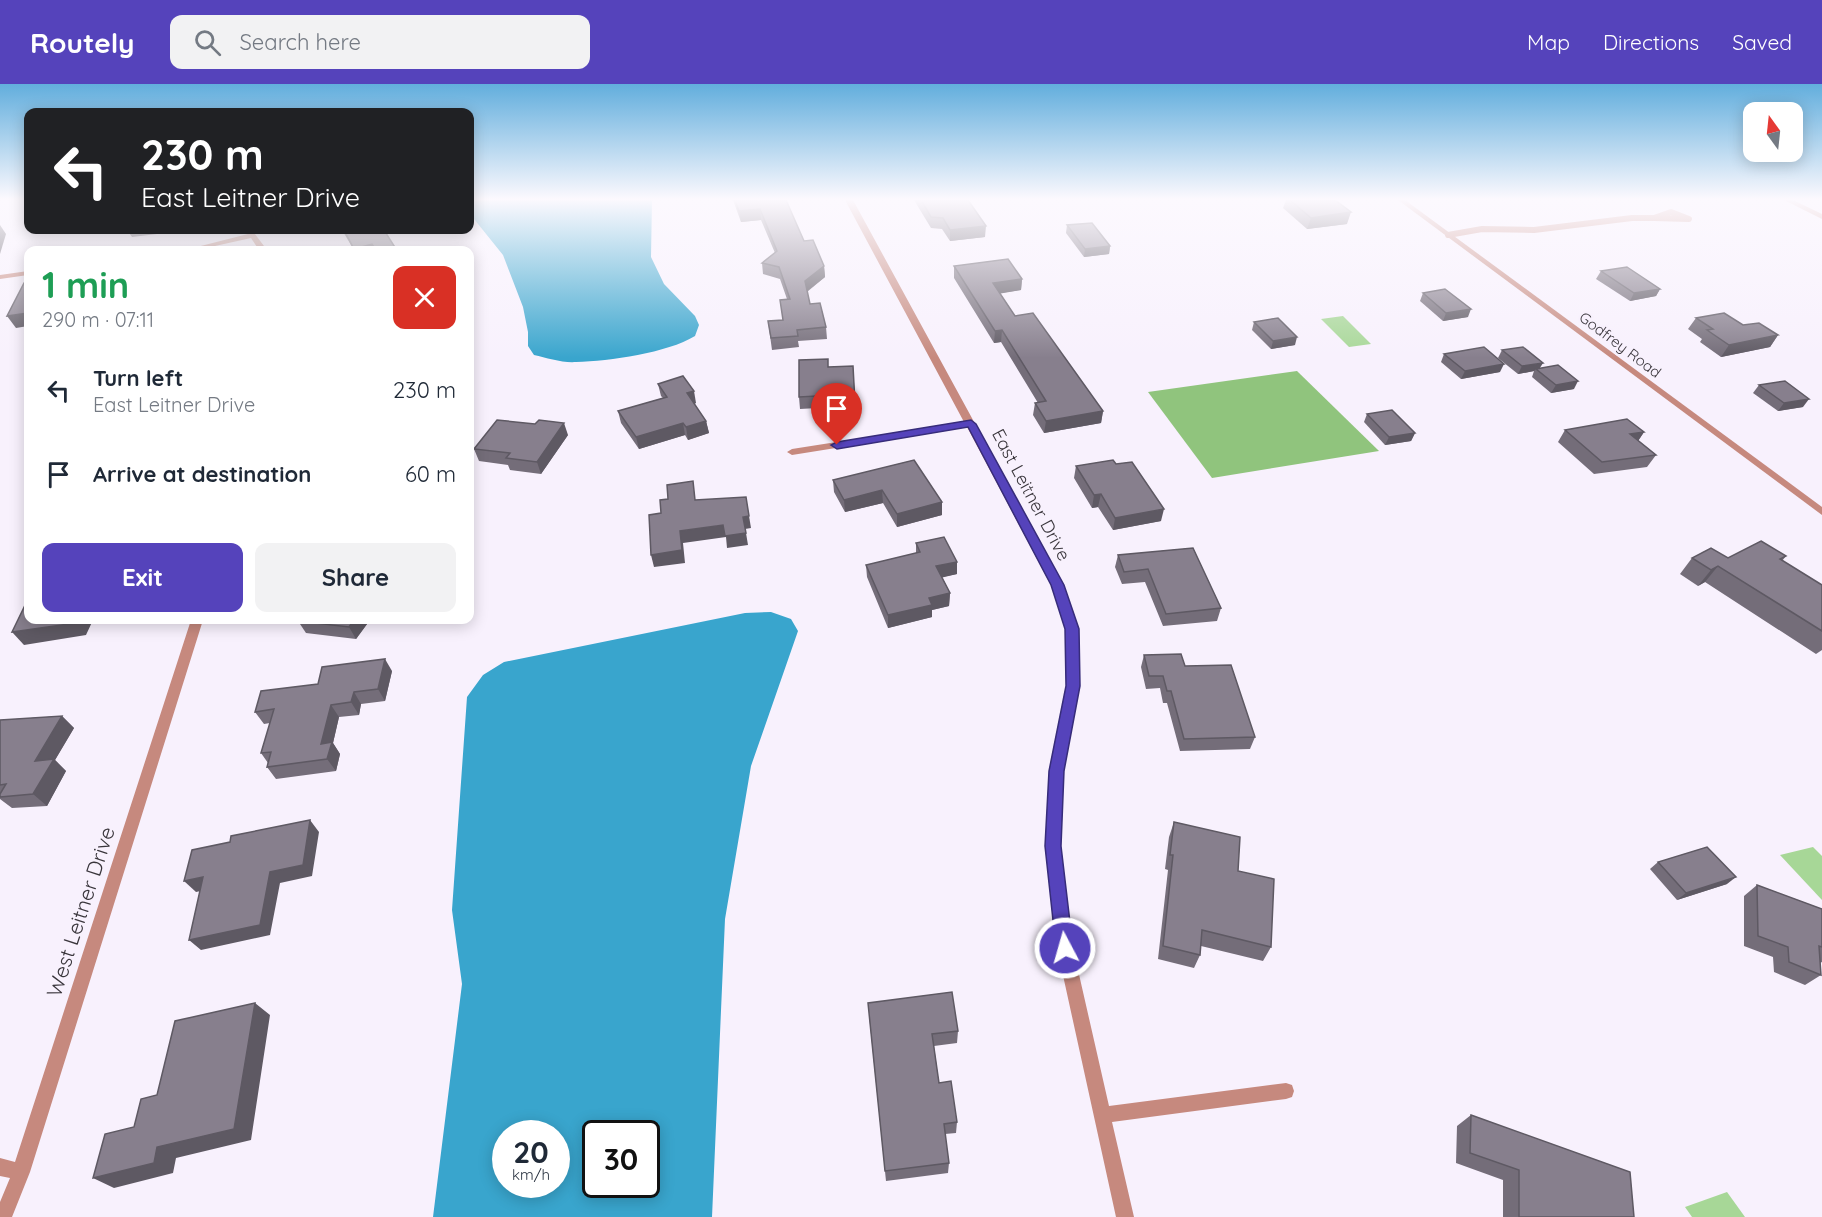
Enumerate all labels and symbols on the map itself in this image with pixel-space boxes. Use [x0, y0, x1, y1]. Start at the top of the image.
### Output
north arrow [1743, 102, 1803, 162]
street label: Godfrey Road [1576, 308, 1665, 382]
pin [811, 383, 862, 445]
street label: East Leitner Drive [987, 425, 1076, 565]
street label: West Leitner Drive [40, 823, 120, 1000]
position arrow [1033, 916, 1097, 980]
speed limit sign: 30 [582, 1120, 660, 1198]

